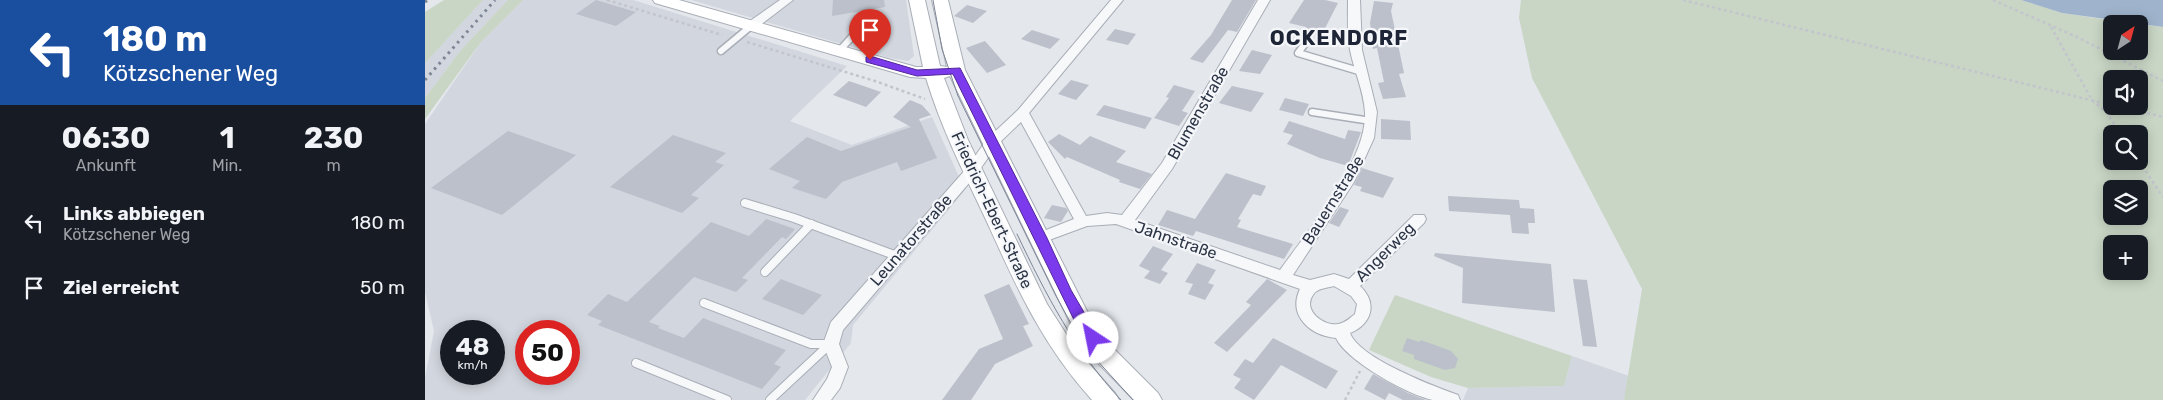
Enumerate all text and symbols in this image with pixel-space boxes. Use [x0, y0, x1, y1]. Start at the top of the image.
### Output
pin [849, 9, 891, 60]
north arrow [2103, 15, 2147, 60]
map controls [2103, 15, 2148, 280]
icon: arrive [856, 16, 884, 44]
text: 180 m [103, 18, 207, 60]
icon: left [20, 20, 85, 85]
district label: OCKENDORF [1270, 25, 1408, 50]
text: Kötzschener Weg [103, 60, 278, 87]
street label: Blumenstraße [1164, 63, 1232, 163]
button: sound [2103, 70, 2148, 115]
text: 06:30 [62, 120, 150, 156]
text: 1 [220, 120, 235, 156]
text: 230 [304, 120, 363, 156]
button: search [2103, 125, 2148, 170]
street label: Friedrich-Ebert-Straße [947, 129, 1037, 291]
street label: Bauernstraße [1298, 152, 1368, 248]
text: Ankunft [76, 156, 136, 175]
text: Min. [212, 156, 242, 175]
text: m [327, 156, 341, 175]
button: layers [2103, 180, 2148, 225]
street label: Leunatorstraße [866, 190, 956, 290]
text: Links abbiegen [63, 202, 205, 225]
icon: left [20, 209, 48, 237]
text: 180 m [351, 211, 405, 234]
street label: Jahnstraße [1132, 217, 1220, 263]
street label: Angerweg [1351, 218, 1419, 286]
text: Kötzschener Weg [63, 225, 190, 244]
button: + [2103, 235, 2148, 280]
icon: arrive [20, 274, 48, 302]
text: Ziel erreicht [63, 276, 179, 299]
text: 50 m [360, 276, 405, 299]
position arrow [1066, 311, 1118, 363]
speed limit sign: 50 [515, 320, 580, 385]
text: 48 [455, 332, 490, 361]
text: km/h [458, 358, 487, 372]

